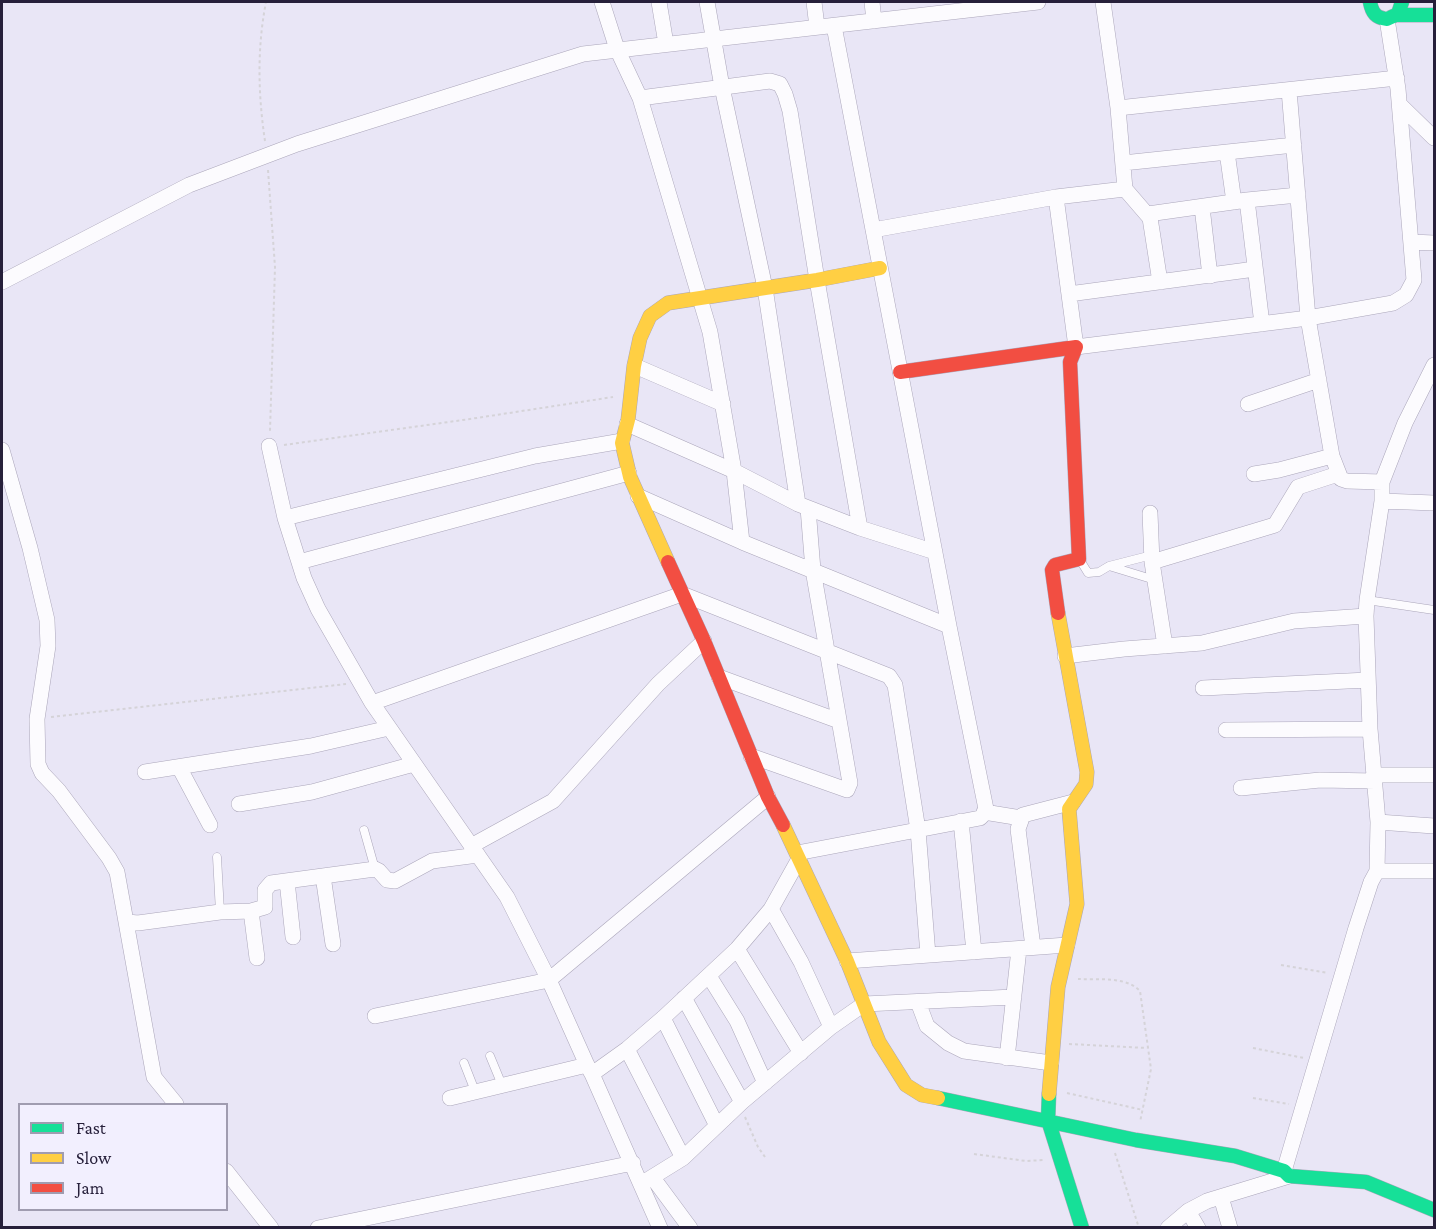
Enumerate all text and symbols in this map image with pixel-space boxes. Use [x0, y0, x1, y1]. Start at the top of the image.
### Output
legend [18, 1103, 228, 1211]
text: Fast [76, 1118, 106, 1138]
text: Slow [76, 1148, 111, 1168]
text: Jam [76, 1178, 104, 1198]

